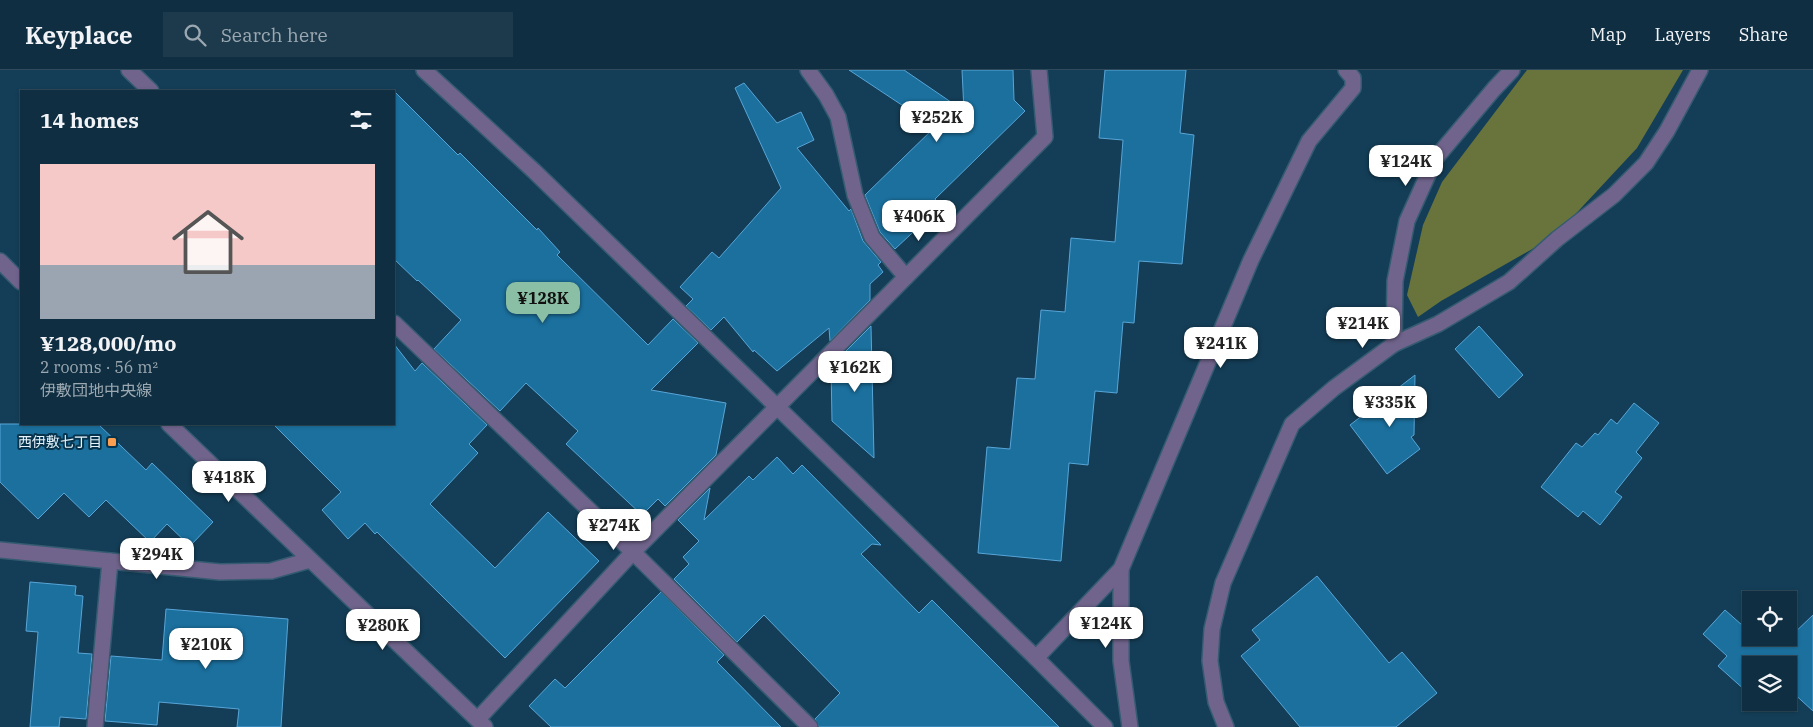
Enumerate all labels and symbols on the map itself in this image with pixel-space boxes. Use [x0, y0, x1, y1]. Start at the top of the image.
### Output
pin: ¥252K [902, 100, 972, 143]
pin: ¥124K [1371, 144, 1441, 187]
pin: ¥406K [884, 200, 954, 242]
pin: ¥128K [508, 282, 578, 324]
pin: ¥214K [1328, 306, 1398, 349]
pin: ¥241K [1186, 326, 1256, 369]
pin: ¥162K [820, 350, 890, 393]
pin: ¥335K [1355, 386, 1425, 428]
place label: 西伊敷七丁目 [18, 433, 102, 451]
marker: 西伊敷七丁目 [106, 436, 118, 448]
pin: ¥418K [194, 460, 264, 503]
pin: ¥274K [579, 508, 649, 551]
pin: ¥294K [122, 538, 192, 580]
pin: ¥124K [1071, 606, 1141, 649]
pin: ¥280K [348, 608, 418, 651]
pin: ¥210K [171, 628, 241, 670]

